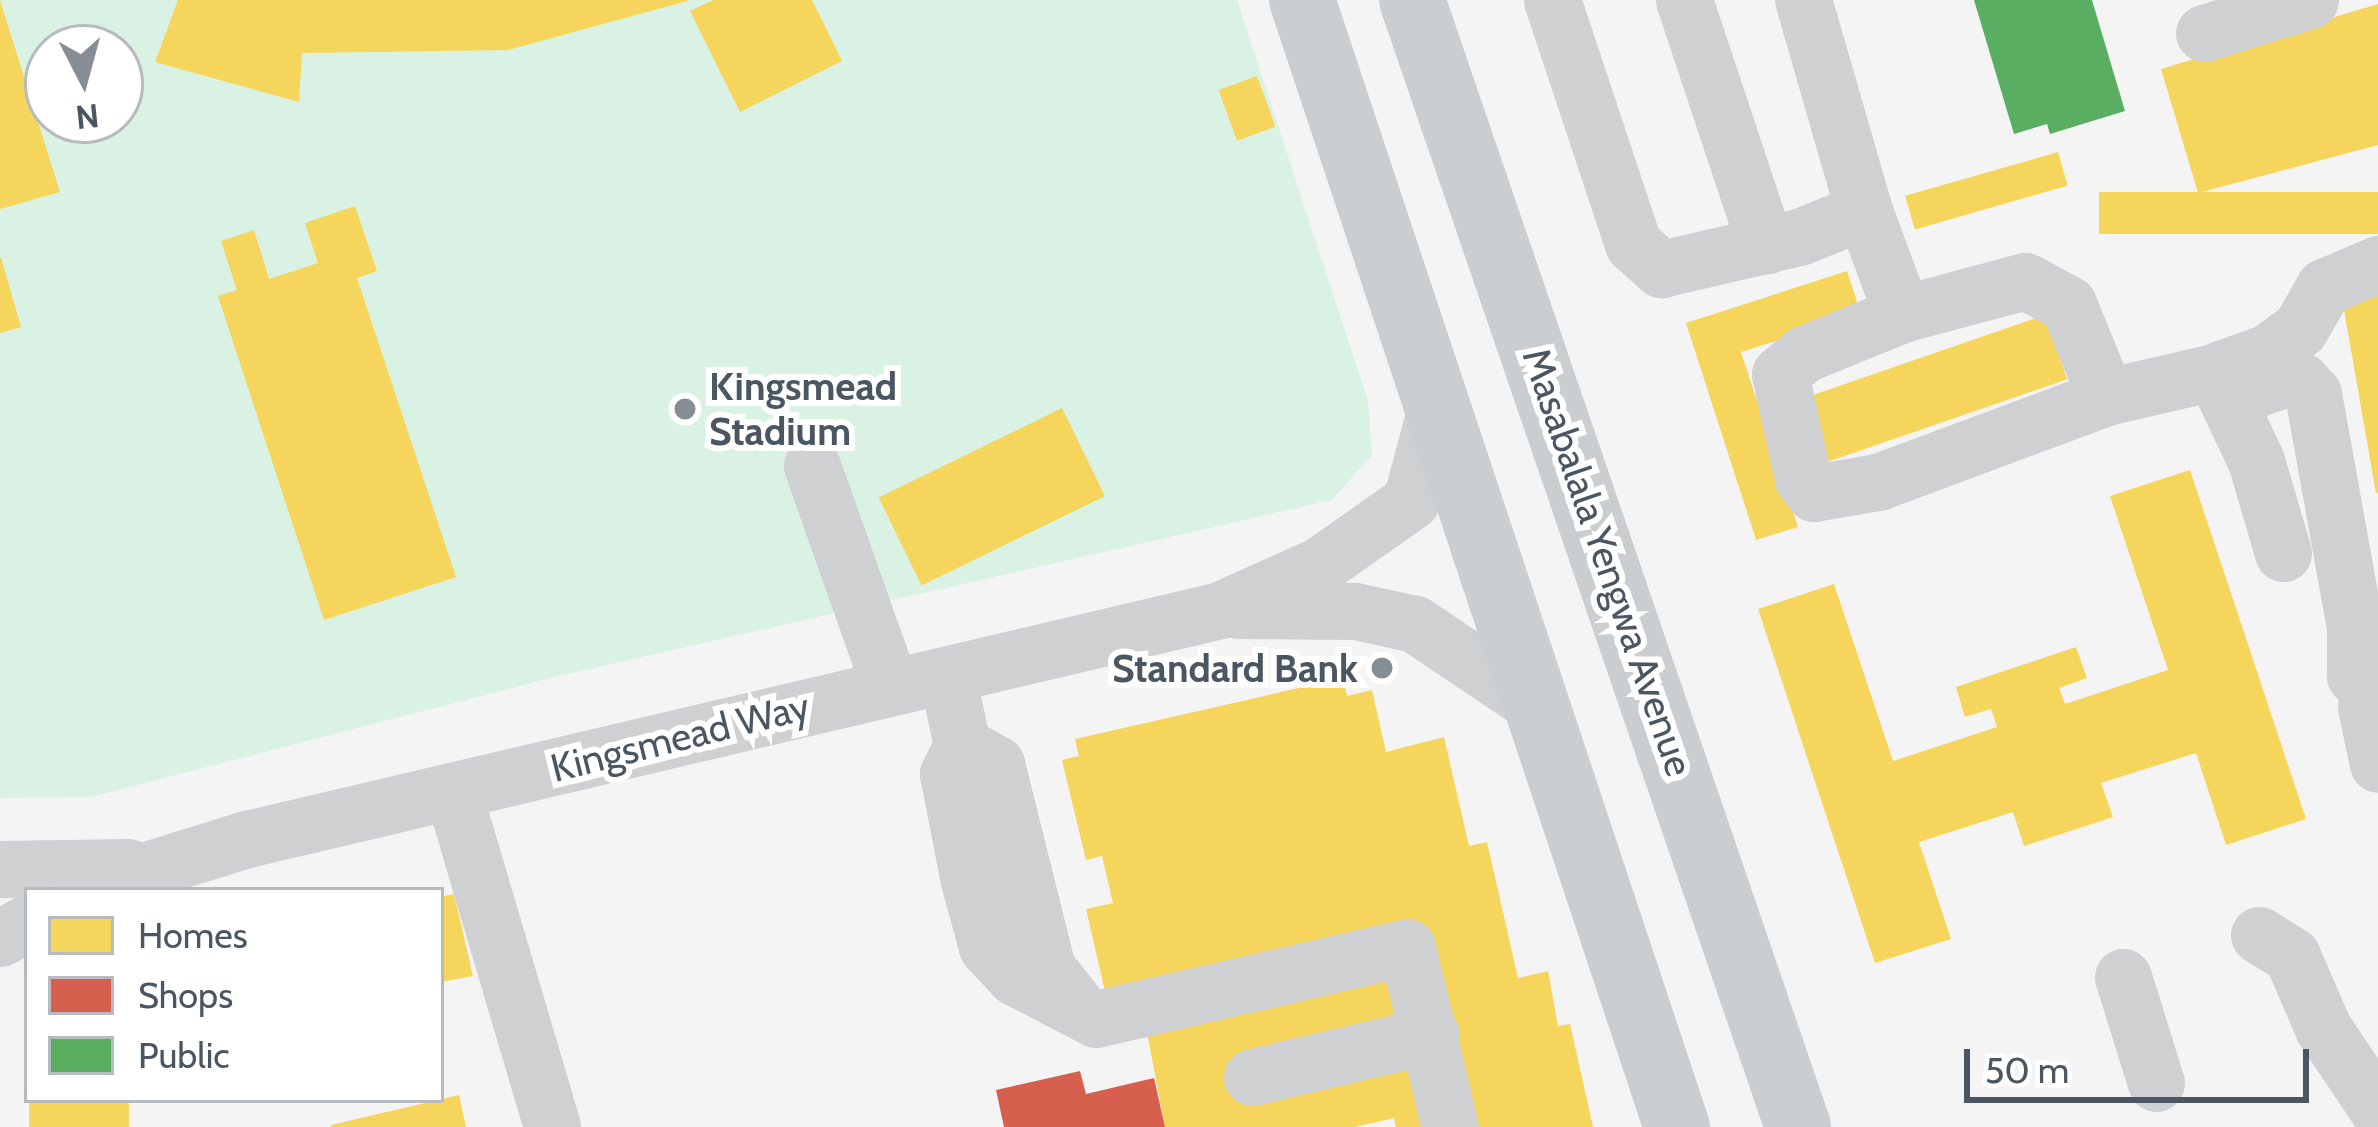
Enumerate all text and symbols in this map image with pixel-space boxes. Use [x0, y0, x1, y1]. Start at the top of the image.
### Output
north arrow [24, 24, 144, 144]
text: N [74, 96, 101, 138]
street label: Masabalala Yengwa Avenue [1513, 342, 1703, 782]
place label: Kingsmead Stadium [709, 364, 897, 455]
marker: Kingsmead Stadium [672, 396, 698, 422]
place label: Standard Bank [1112, 645, 1358, 691]
marker: Standard Bank [1369, 655, 1395, 681]
street label: Kingsmead Way [546, 682, 814, 792]
legend [24, 887, 444, 1103]
text: Homes [138, 913, 248, 957]
text: Shops [138, 973, 233, 1017]
scale bar [1970, 1025, 2315, 1099]
text: Public [138, 1033, 230, 1077]
text: 50 m [1985, 1048, 2069, 1092]

